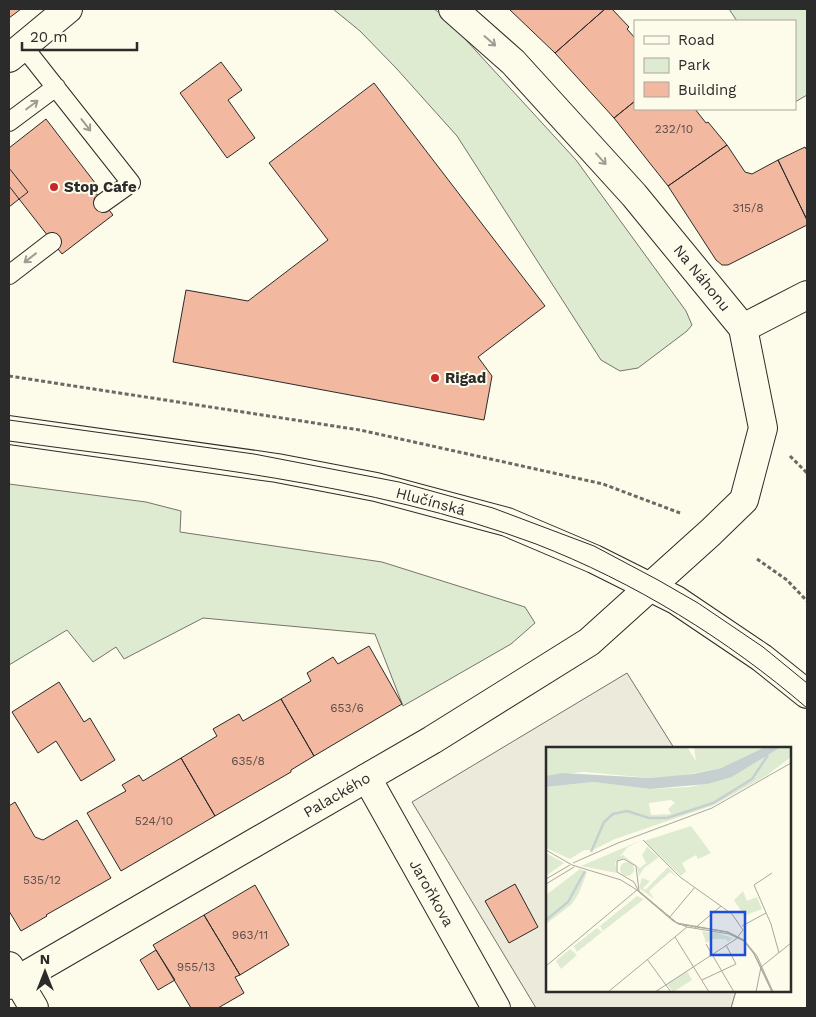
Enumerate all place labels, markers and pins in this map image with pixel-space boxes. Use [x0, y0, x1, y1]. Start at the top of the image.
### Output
place label: Stop Cafe [64, 178, 137, 196]
marker: Stop Cafe [48, 181, 60, 193]
place label: Rigad [445, 369, 486, 387]
marker: Rigad [429, 372, 441, 384]

